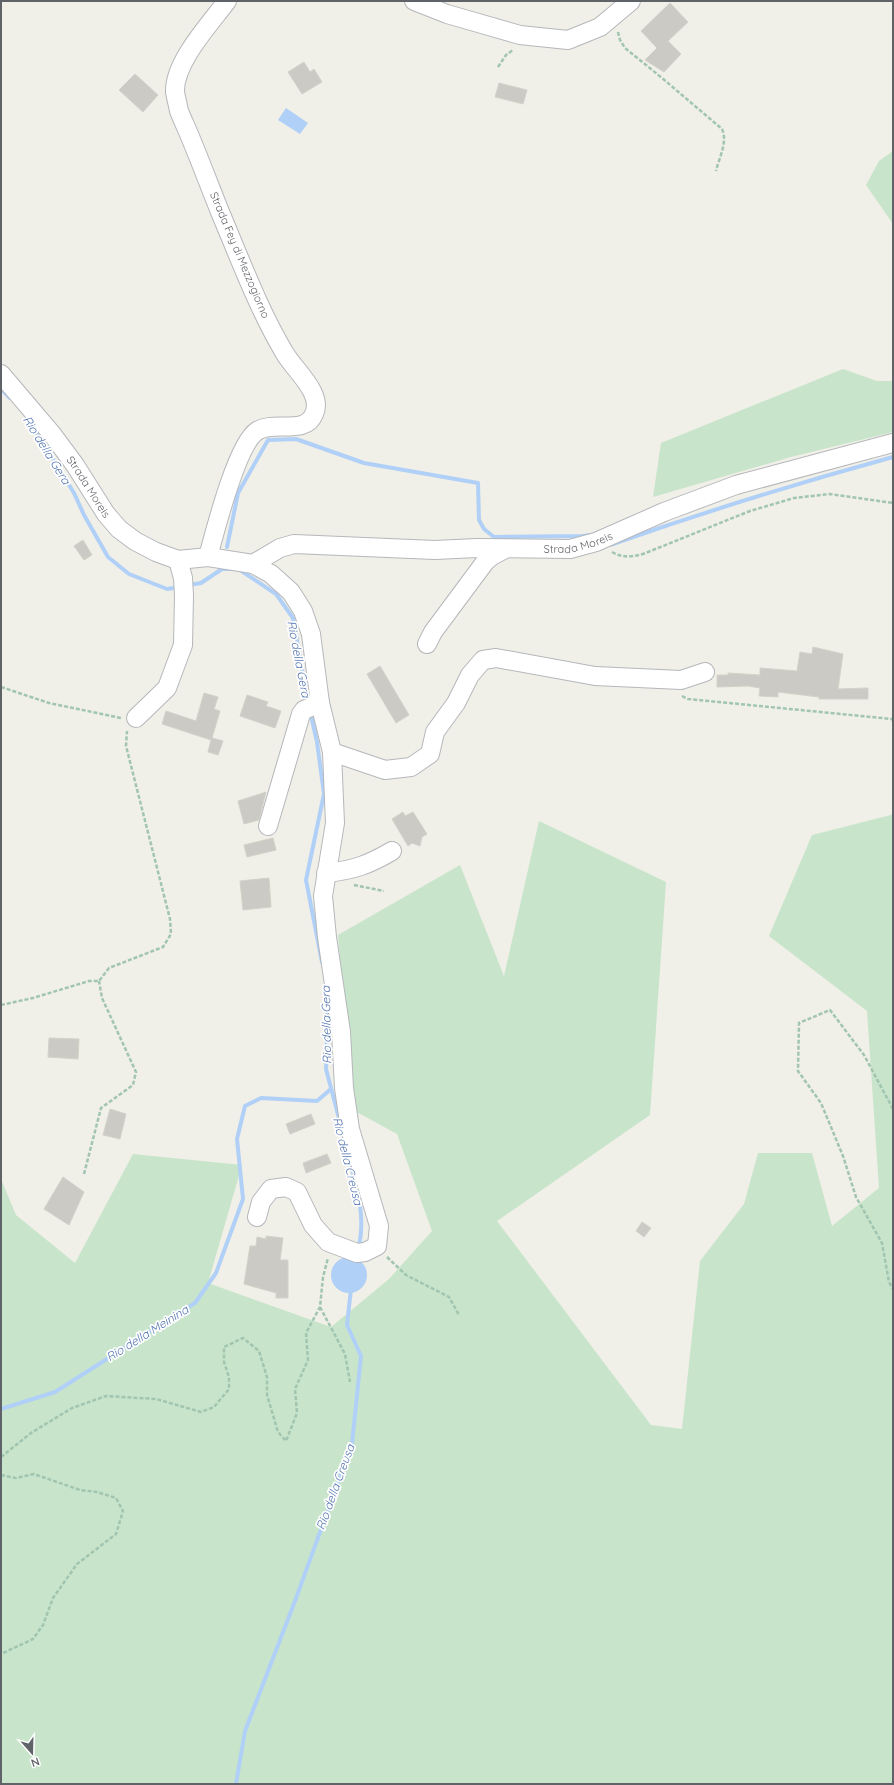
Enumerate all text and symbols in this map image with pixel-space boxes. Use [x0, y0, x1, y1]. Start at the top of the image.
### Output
street label: Strada Fey di Mezzogiorno [207, 190, 273, 321]
water label: Rio della Gera [20, 413, 74, 488]
street label: Strada Moreis [64, 453, 113, 521]
street label: Strada Moreis [544, 529, 615, 556]
water label: Rio della Gera [284, 619, 314, 699]
water label: Rio della Gera [318, 985, 334, 1064]
water label: Rio della Creusa [330, 1115, 366, 1207]
water label: Rio della Meinina [103, 1301, 192, 1364]
water label: Rio della Creusa [313, 1441, 358, 1532]
north arrow [12, 1733, 52, 1773]
text: N [29, 1754, 42, 1770]

